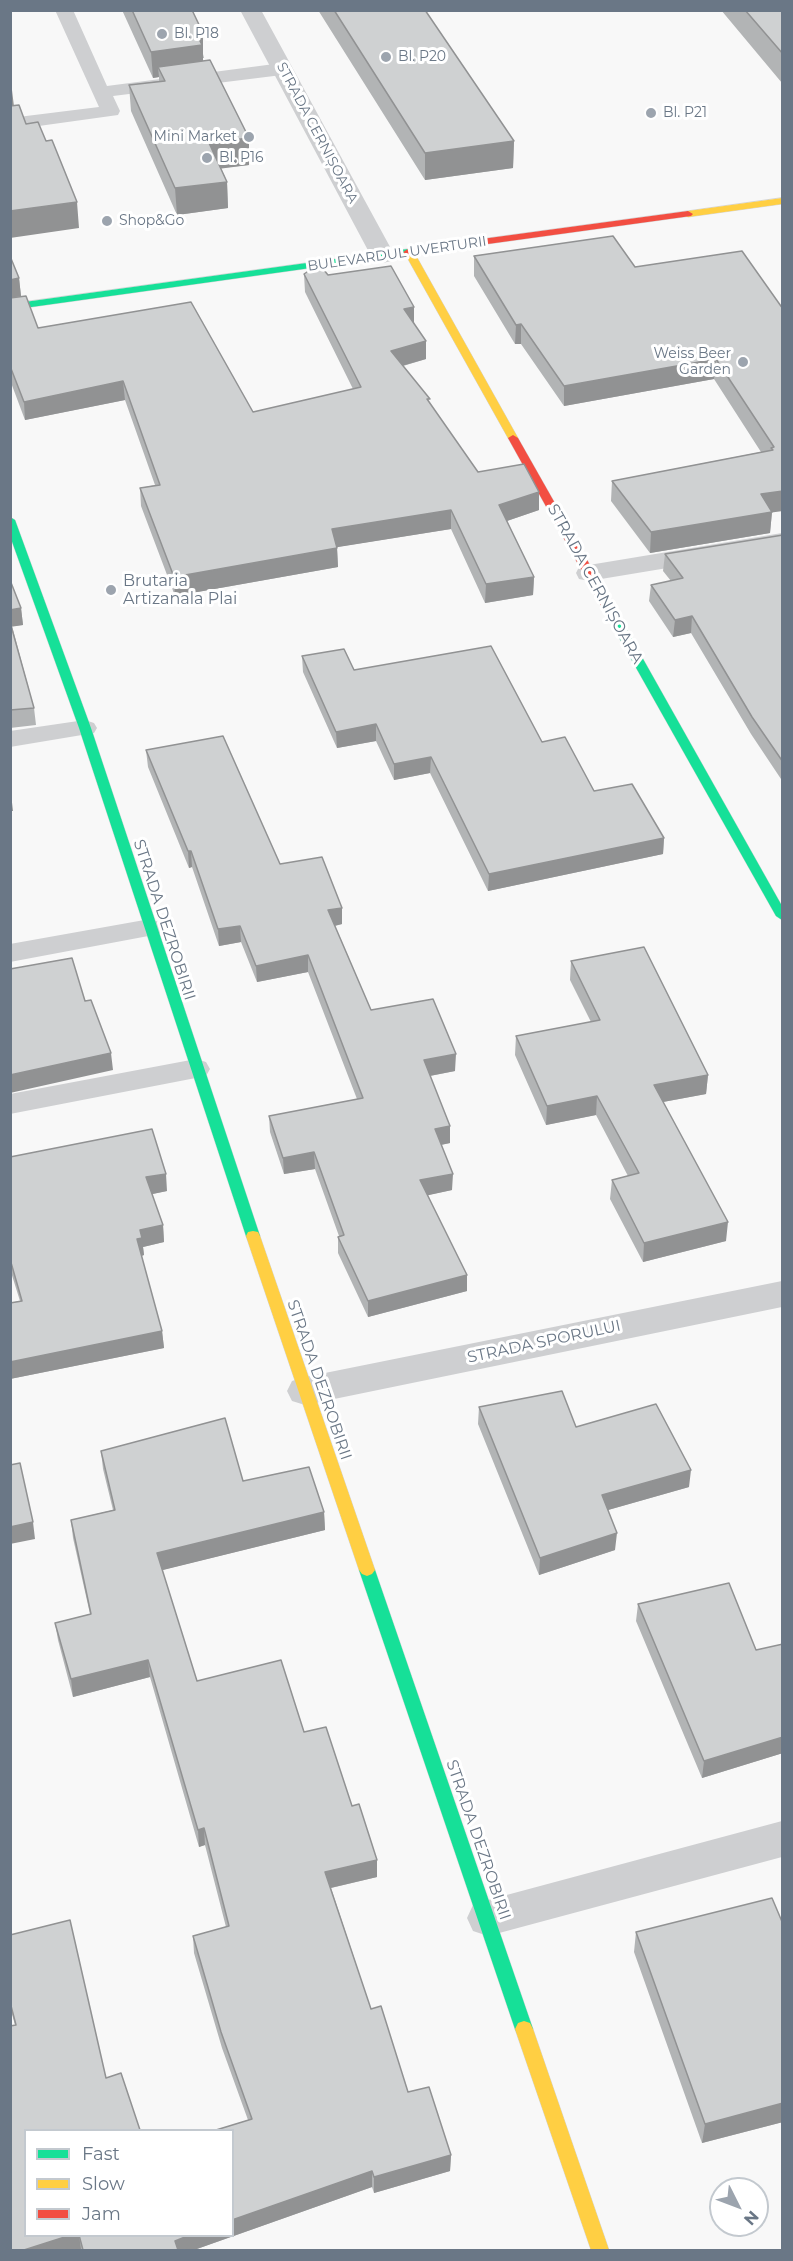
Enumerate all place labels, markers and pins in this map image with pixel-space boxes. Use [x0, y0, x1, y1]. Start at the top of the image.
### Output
place label: Bl. P18 [174, 26, 219, 42]
marker: Bl. P18 [155, 27, 169, 41]
place label: Bl. P20 [398, 49, 446, 65]
marker: Bl. P20 [379, 50, 393, 64]
place label: Bl. P21 [663, 105, 707, 121]
marker: Bl. P21 [644, 106, 658, 120]
place label: Mini Market [154, 129, 237, 145]
marker: Mini Market [242, 130, 256, 144]
place label: Bl. P16 [219, 150, 264, 166]
marker: Bl. P16 [200, 151, 214, 165]
place label: Shop&Go [119, 213, 184, 229]
marker: Shop&Go [100, 214, 114, 228]
place label: Weiss Beer Garden [654, 346, 731, 378]
marker: Weiss Beer Garden [736, 355, 750, 369]
place label: Brutaria Artizanala Plai [123, 571, 237, 609]
marker: Brutaria Artizanala Plai [104, 583, 118, 597]

